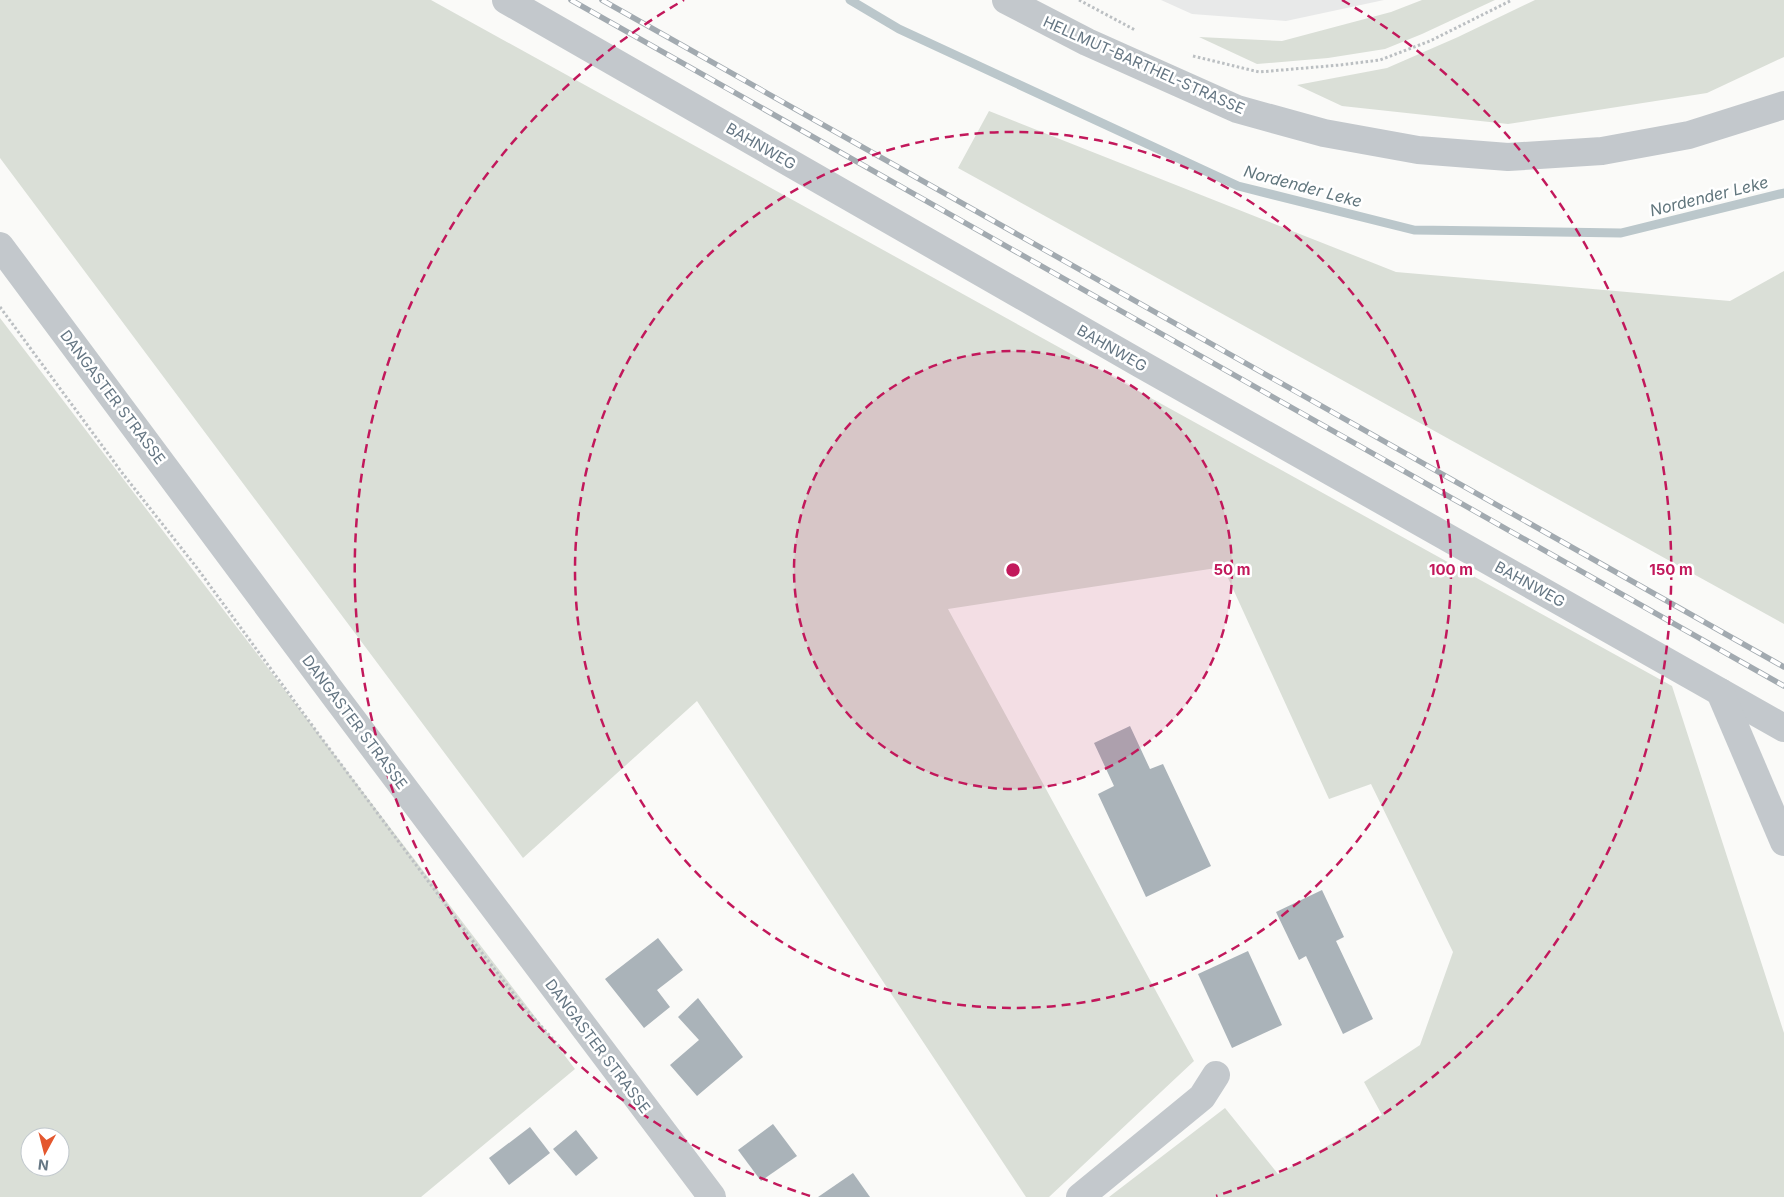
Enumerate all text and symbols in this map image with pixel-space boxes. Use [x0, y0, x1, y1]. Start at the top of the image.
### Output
street label: HELLMUT-BARTHEL-STRASSE [1040, 12, 1248, 118]
street label: BAHNWEG [723, 118, 799, 174]
water label: Nordender Leke [1242, 161, 1364, 211]
water label: Nordender Leke [1648, 172, 1770, 220]
street label: BAHNWEG [1074, 320, 1150, 376]
street label: DANGASTER STRASSE [56, 326, 170, 468]
street label: BAHNWEG [1491, 557, 1569, 611]
text: 50 m [1214, 560, 1250, 579]
text: 100 m [1429, 560, 1473, 579]
text: 150 m [1649, 560, 1693, 579]
centre of rings [1004, 561, 1022, 579]
street label: DANGASTER STRASSE [298, 651, 412, 793]
street label: DANGASTER STRASSE [541, 975, 655, 1117]
north arrow [20, 1127, 70, 1177]
text: N [37, 1156, 50, 1174]

